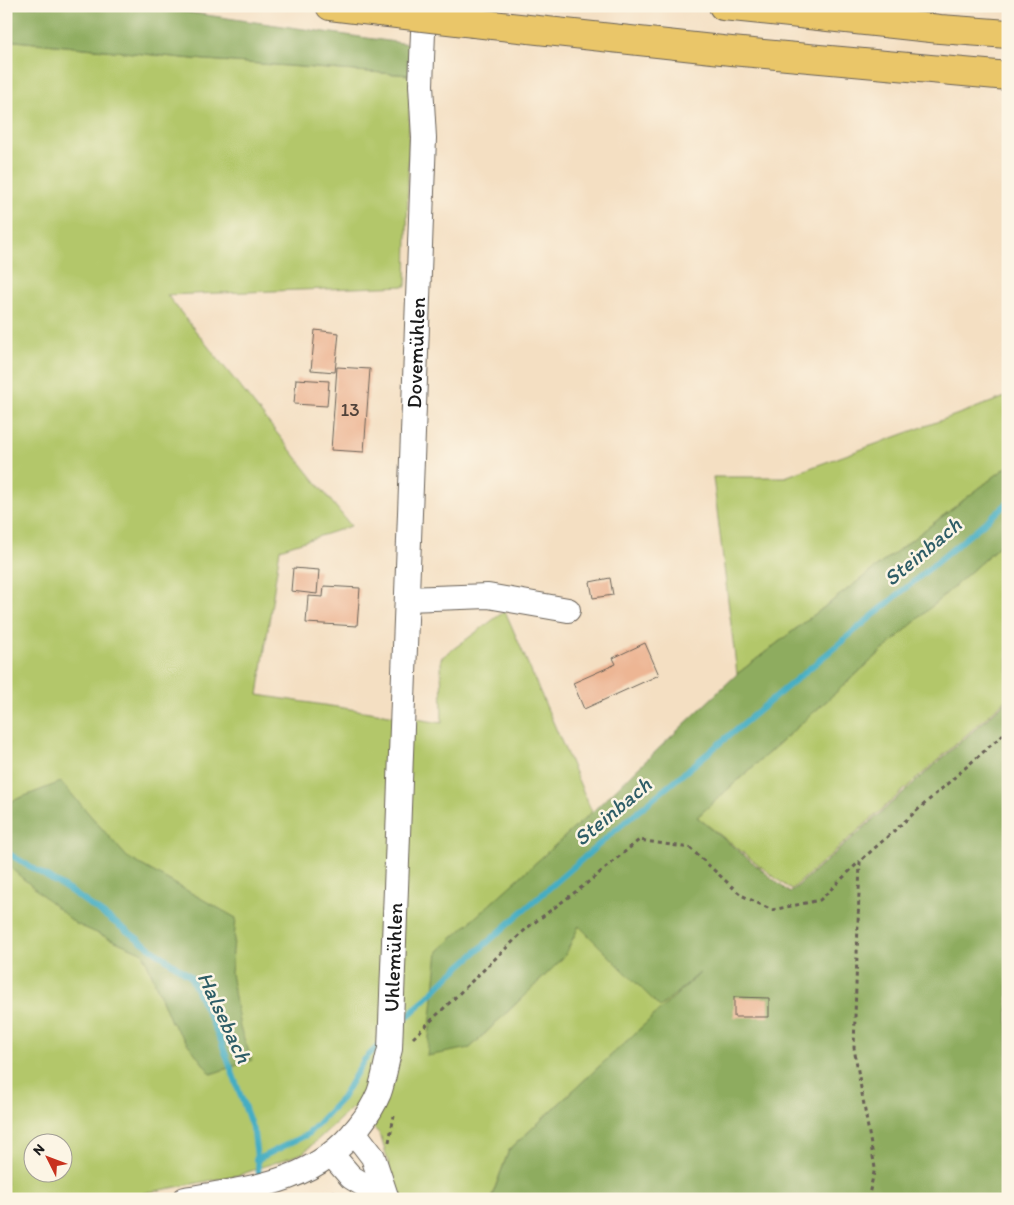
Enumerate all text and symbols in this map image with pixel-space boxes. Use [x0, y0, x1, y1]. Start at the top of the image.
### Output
street label: Dovemühlen [401, 297, 430, 409]
house number: 13 [340, 398, 360, 421]
water label: Steinbach [878, 511, 967, 592]
water label: Steinbach [568, 771, 657, 852]
street label: Uhlemühlen [378, 902, 407, 1013]
water label: Halsebach [192, 967, 258, 1068]
north arrow [22, 1132, 72, 1182]
text: N [29, 1140, 48, 1159]

